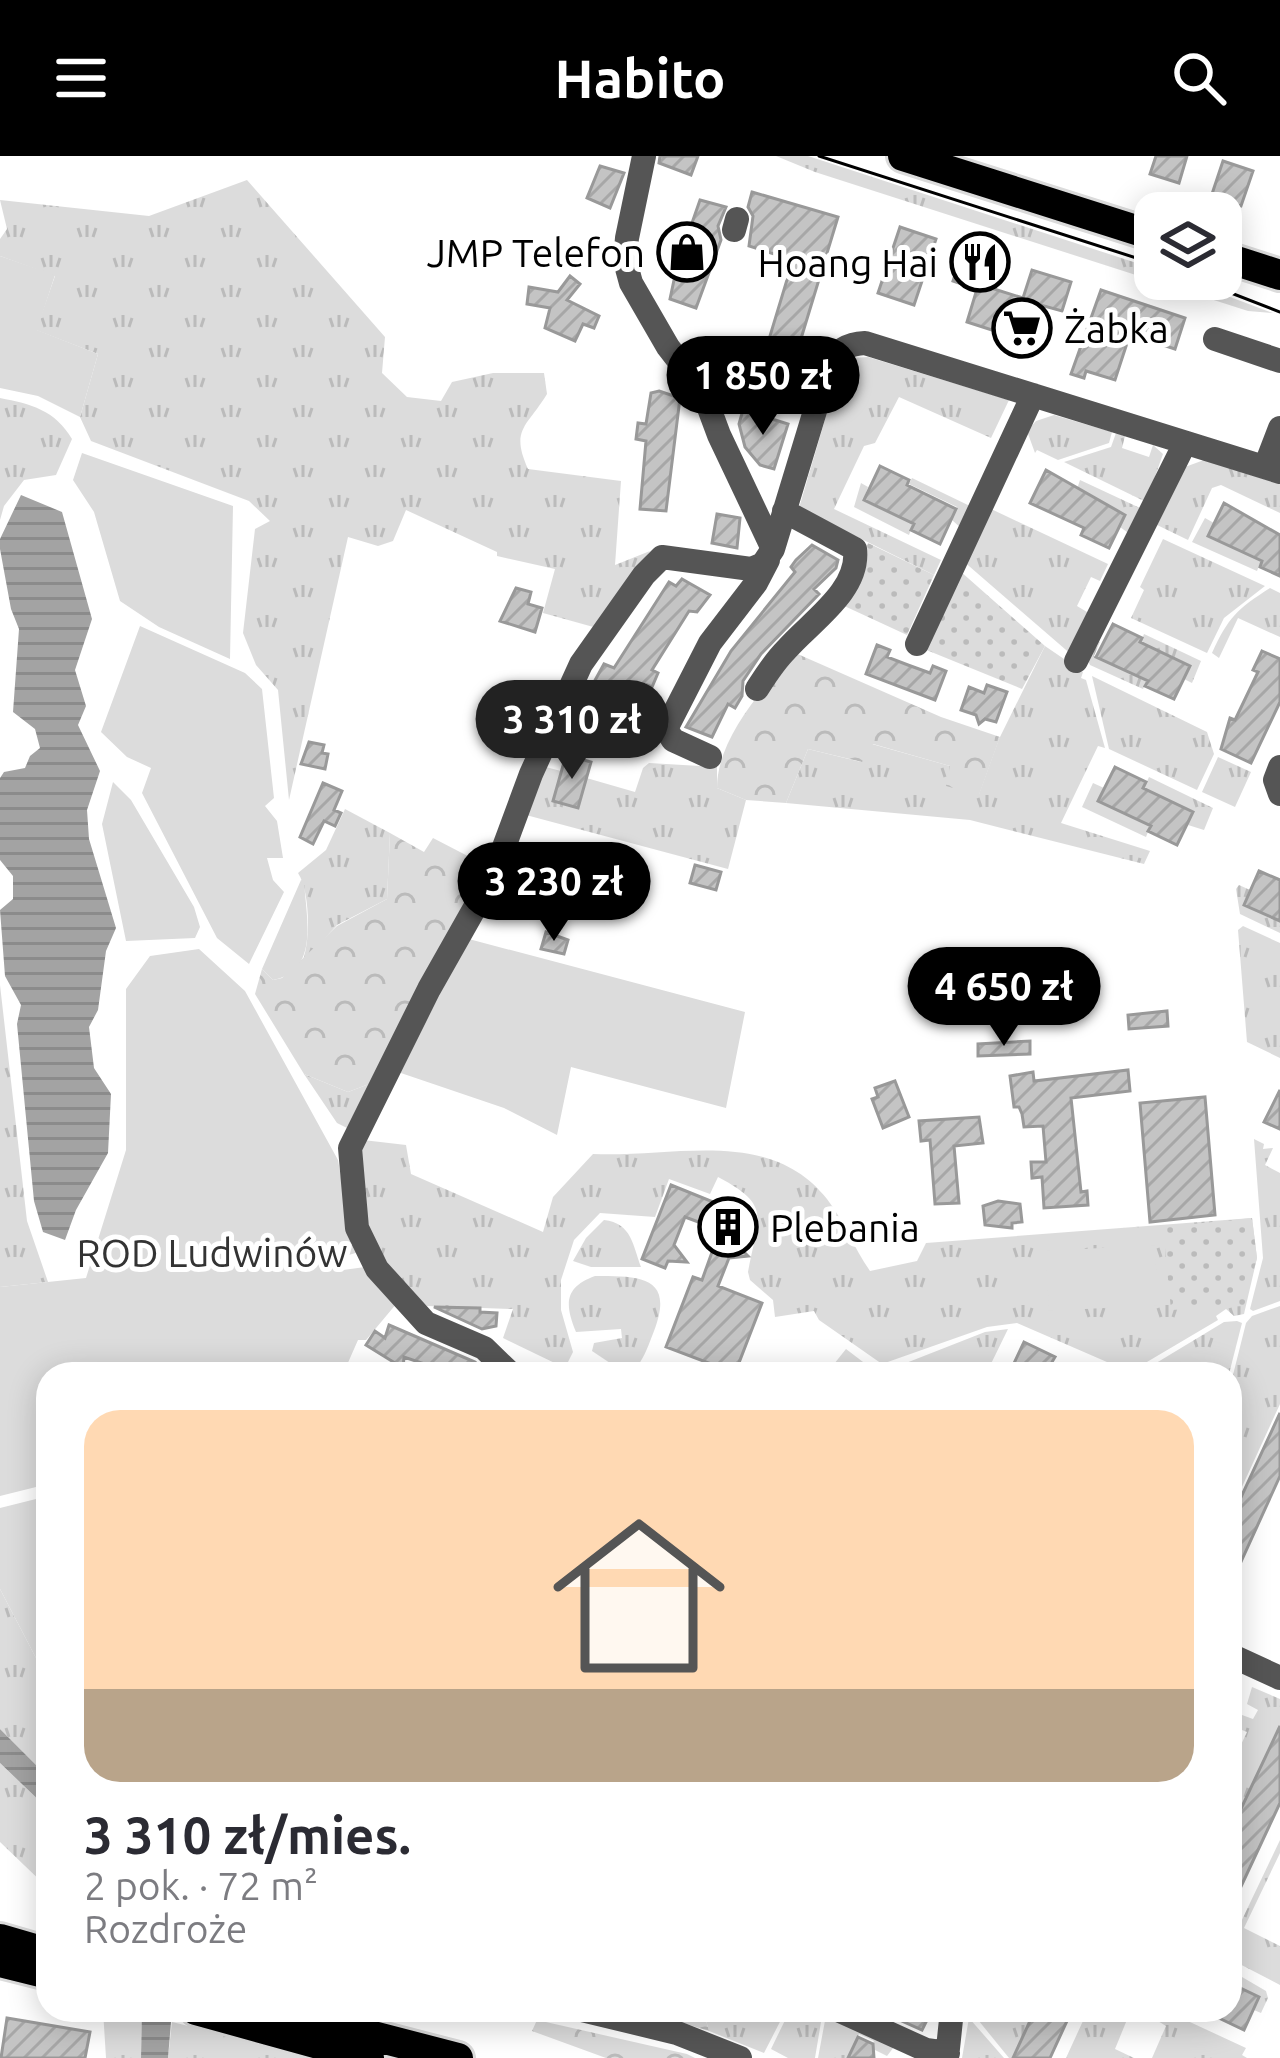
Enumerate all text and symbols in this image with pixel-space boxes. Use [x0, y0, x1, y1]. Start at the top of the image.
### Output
icon: menu [48, 45, 114, 111]
icon: search [1166, 45, 1232, 111]
text: Habito [555, 48, 725, 108]
map controls [1134, 192, 1242, 300]
button: layers [1134, 192, 1242, 300]
shop icon: JMP Telefon [656, 221, 718, 283]
place label: JMP Telefon [427, 231, 645, 274]
restaurant icon: Hoang Hai [949, 231, 1011, 293]
place label: Hoang Hai [758, 241, 938, 284]
supermarket icon: Żabka [991, 297, 1053, 359]
place label: Żabka [1064, 307, 1169, 350]
pin: 1 850 zł [639, 336, 887, 438]
text: 1 850 zł [694, 353, 832, 396]
pin: 3 310 zł [448, 680, 696, 782]
text: 3 310 zł [503, 697, 641, 740]
pin: 3 230 zł [430, 842, 678, 944]
text: 3 230 zł [485, 859, 623, 902]
pin: 4 650 zł [880, 947, 1128, 1049]
text: 4 650 zł [935, 964, 1073, 1007]
building icon: Plebania [697, 1196, 759, 1258]
place label: Plebania [770, 1206, 920, 1249]
park label: ROD Ludwinów [77, 1231, 347, 1274]
icon: home [531, 1488, 747, 1704]
text: 3 310 zł/mies. [84, 1806, 411, 1864]
text: 2 pok. · 72 m² [84, 1864, 318, 1907]
text: Rozdroże [84, 1907, 247, 1950]

